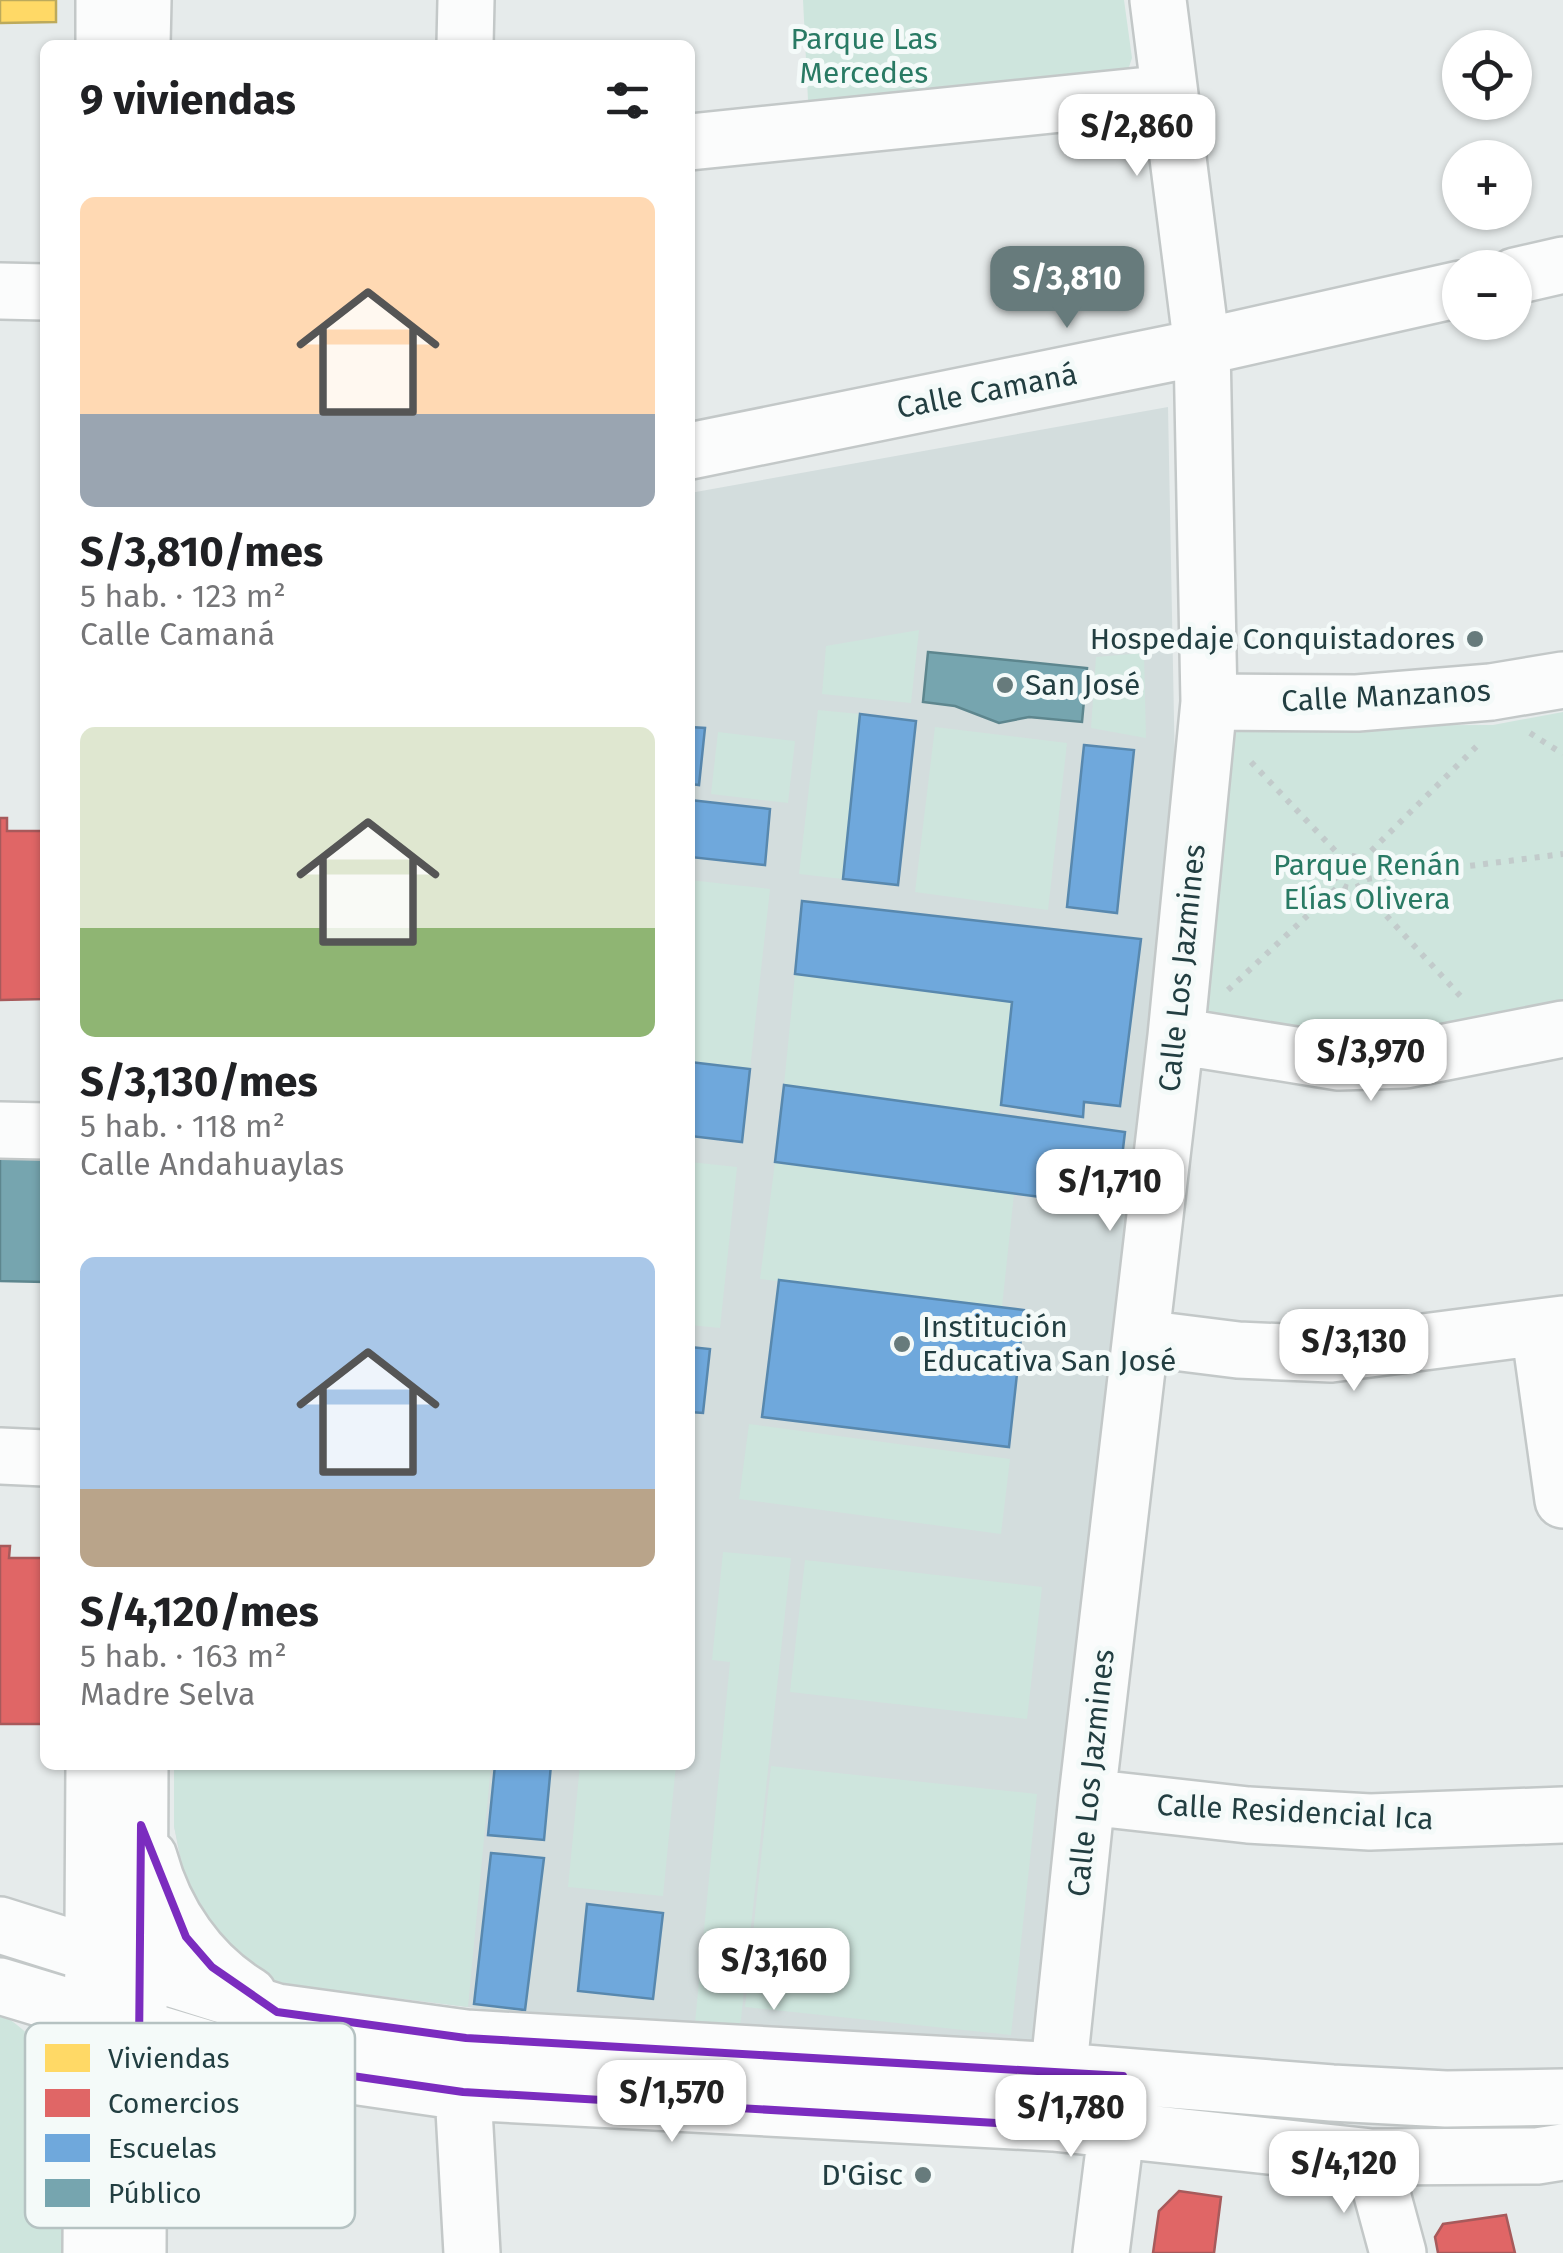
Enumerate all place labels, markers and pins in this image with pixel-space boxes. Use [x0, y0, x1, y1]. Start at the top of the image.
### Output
pin: S/2,860 [1045, 94, 1229, 179]
pin: S/3,810 [975, 246, 1159, 331]
place label: Hospedaje Conquistadores [1090, 621, 1455, 657]
marker: Hospedaje Conquistadores [1464, 628, 1486, 650]
place label: San José [1025, 667, 1140, 703]
marker: San José [994, 674, 1016, 696]
pin: S/3,970 [1279, 1019, 1463, 1104]
pin: S/1,710 [1018, 1149, 1202, 1234]
place label: Institución Educativa San José [922, 1309, 1176, 1379]
pin: S/3,130 [1262, 1309, 1446, 1394]
marker: Institución Educativa San José [891, 1333, 913, 1355]
pin: S/3,160 [682, 1928, 866, 2013]
pin: S/1,570 [580, 2060, 764, 2145]
pin: S/1,780 [979, 2075, 1163, 2160]
pin: S/4,120 [1252, 2131, 1436, 2216]
place label: D'Gisc [821, 2157, 903, 2193]
marker: D'Gisc [912, 2164, 934, 2186]

